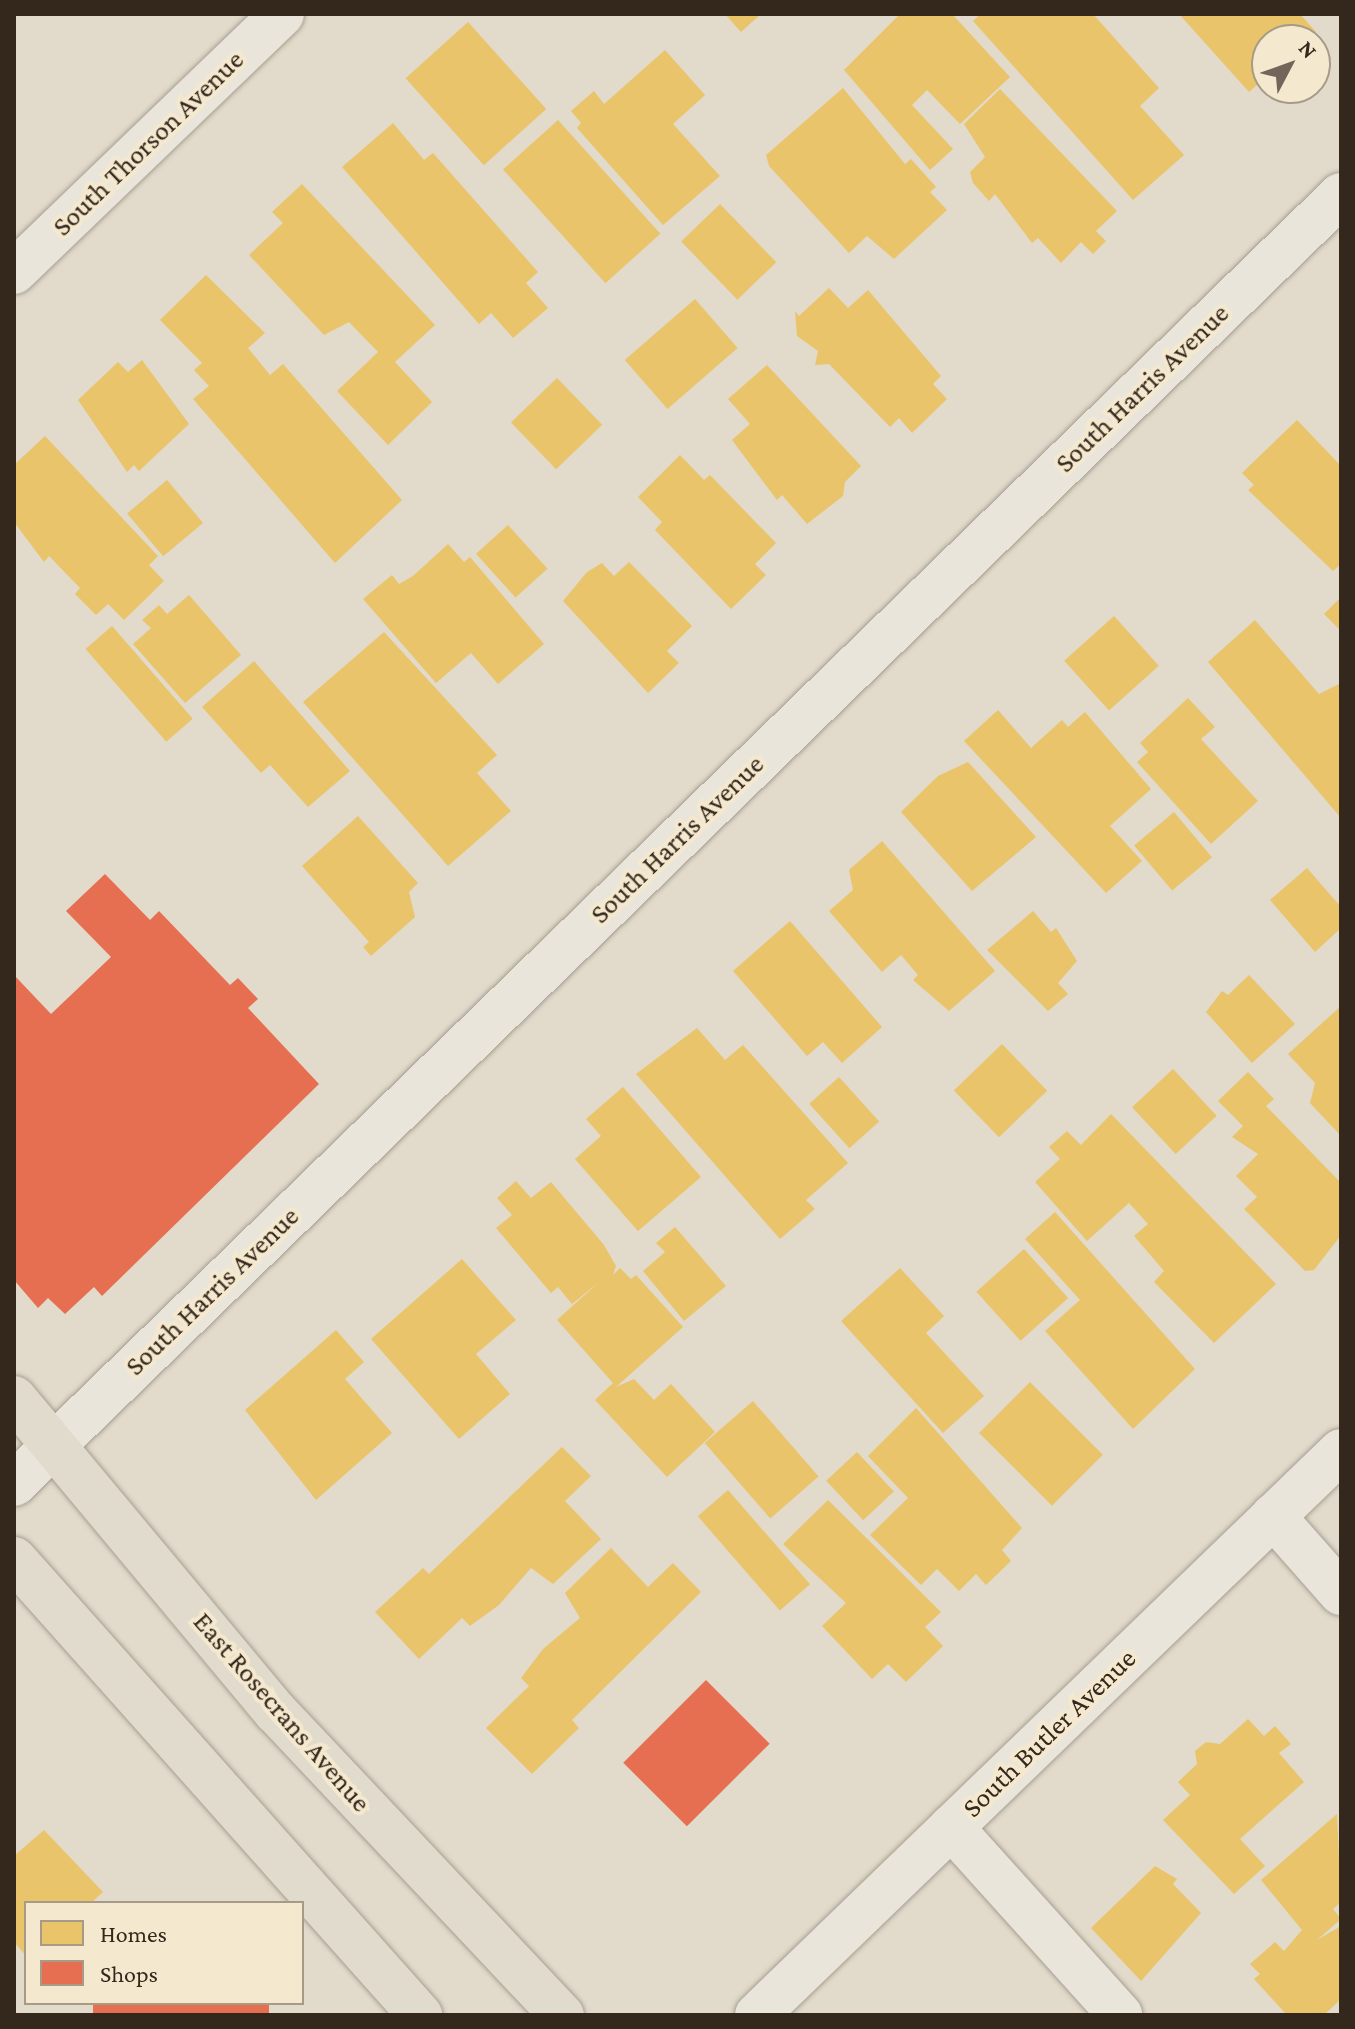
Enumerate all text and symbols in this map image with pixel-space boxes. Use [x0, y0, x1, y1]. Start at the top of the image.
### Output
north arrow [1251, 24, 1331, 104]
text: N [1294, 35, 1322, 63]
street label: South Thorson Avenue [45, 43, 251, 243]
street label: South Harris Avenue [1048, 296, 1236, 480]
street label: South Harris Avenue [583, 747, 771, 931]
street label: South Harris Avenue [118, 1199, 306, 1383]
street label: East Rosecrans Avenue [186, 1605, 378, 1819]
street label: South Butler Avenue [955, 1642, 1143, 1824]
legend [24, 1901, 304, 2005]
text: Homes [100, 1920, 167, 1947]
text: Shops [100, 1960, 158, 1987]

